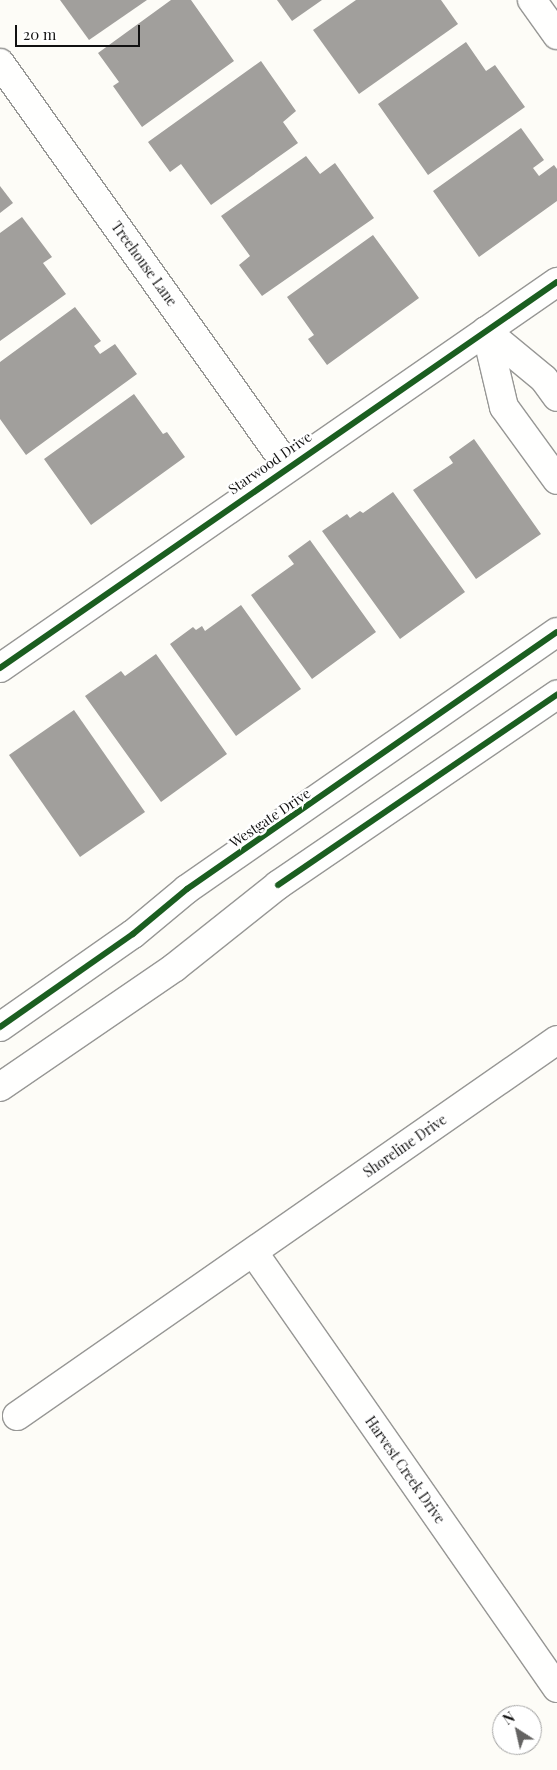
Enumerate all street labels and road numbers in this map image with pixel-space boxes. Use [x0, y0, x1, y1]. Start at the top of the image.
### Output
street label: Treehouse Lane [108, 218, 180, 310]
street label: Starwood Drive [225, 428, 315, 498]
street label: Westgate Drive [226, 785, 314, 851]
street label: Shoreline Drive [360, 1111, 450, 1181]
street label: Harvest Creek Drive [362, 1413, 448, 1527]

